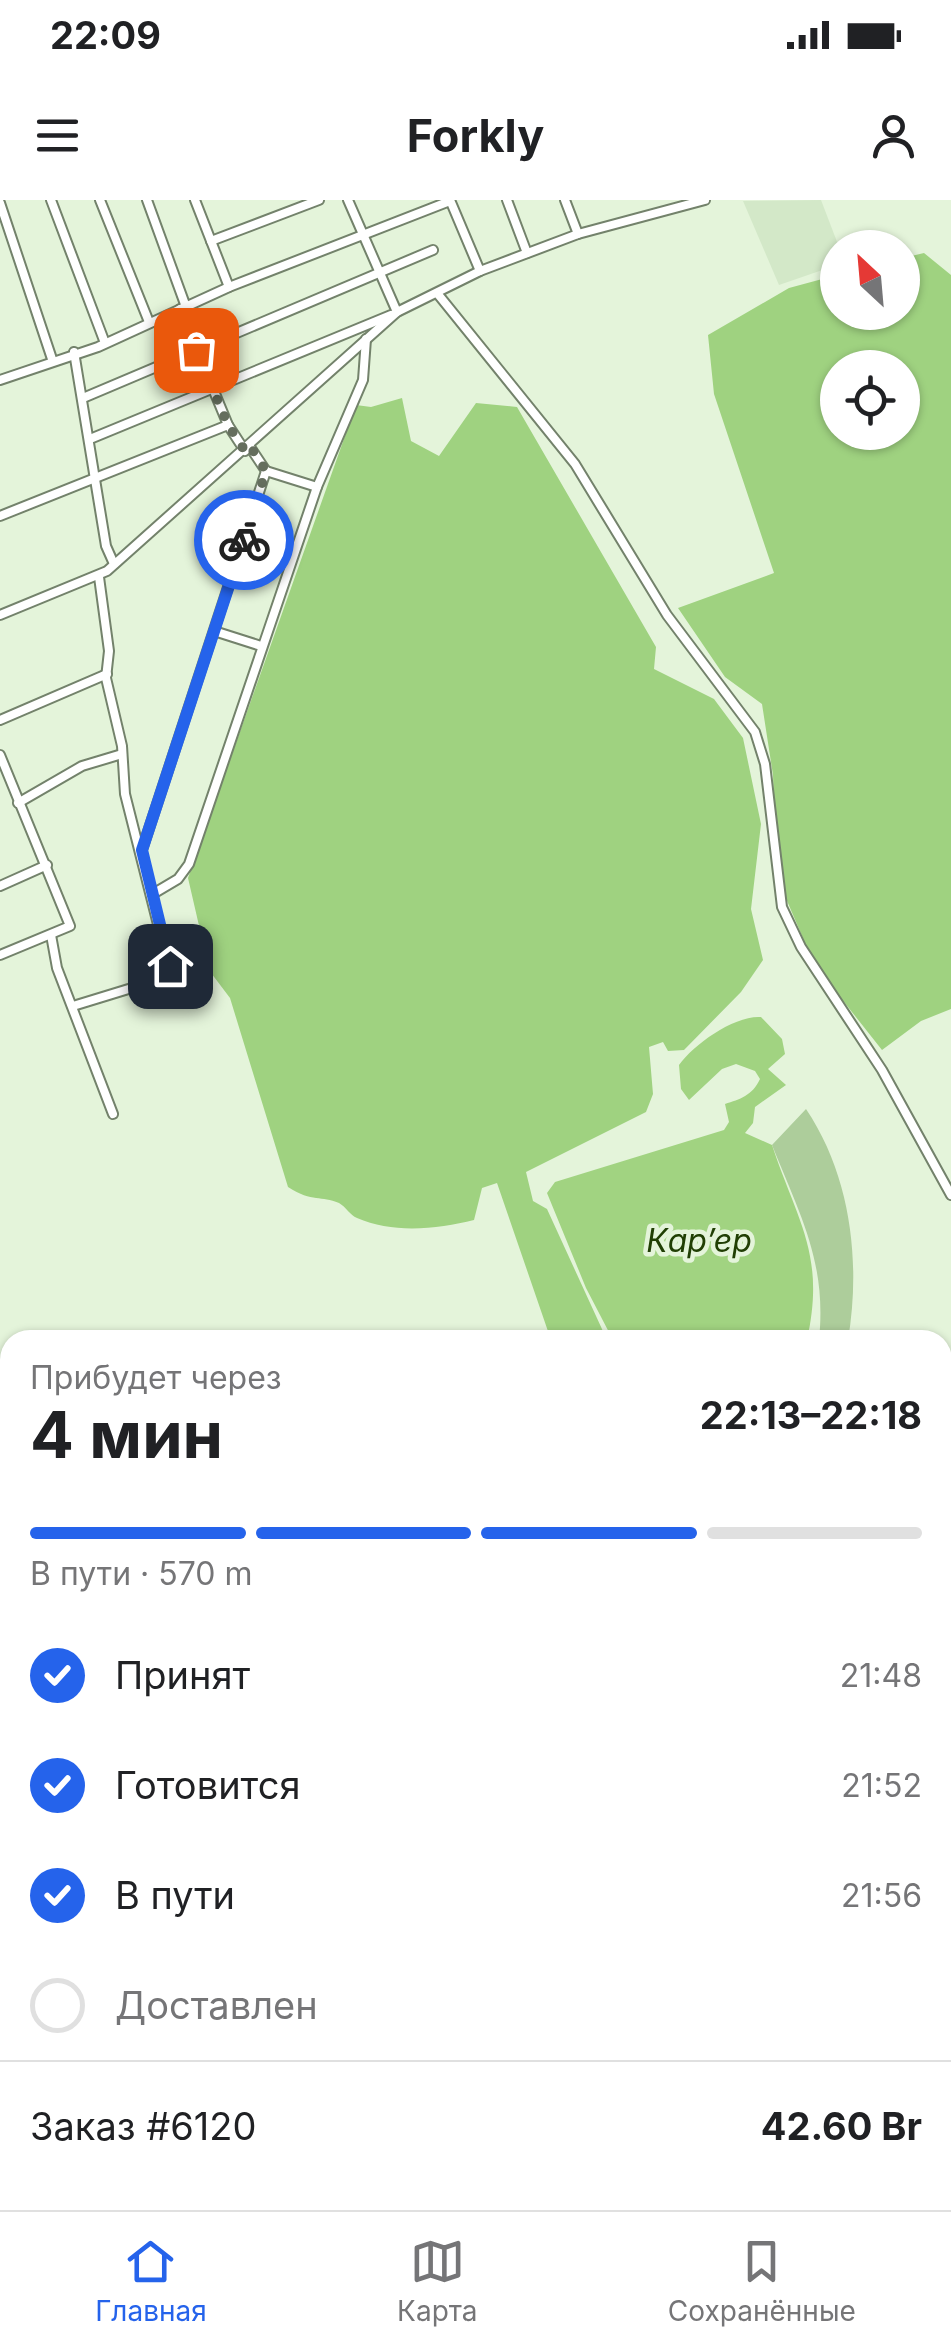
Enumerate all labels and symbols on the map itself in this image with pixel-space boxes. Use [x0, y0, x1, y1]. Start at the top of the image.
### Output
north arrow [820, 230, 920, 330]
pin [154, 308, 239, 393]
courier [194, 490, 294, 590]
pin [128, 924, 213, 1009]
water label: Карʼер [646, 1221, 752, 1260]

